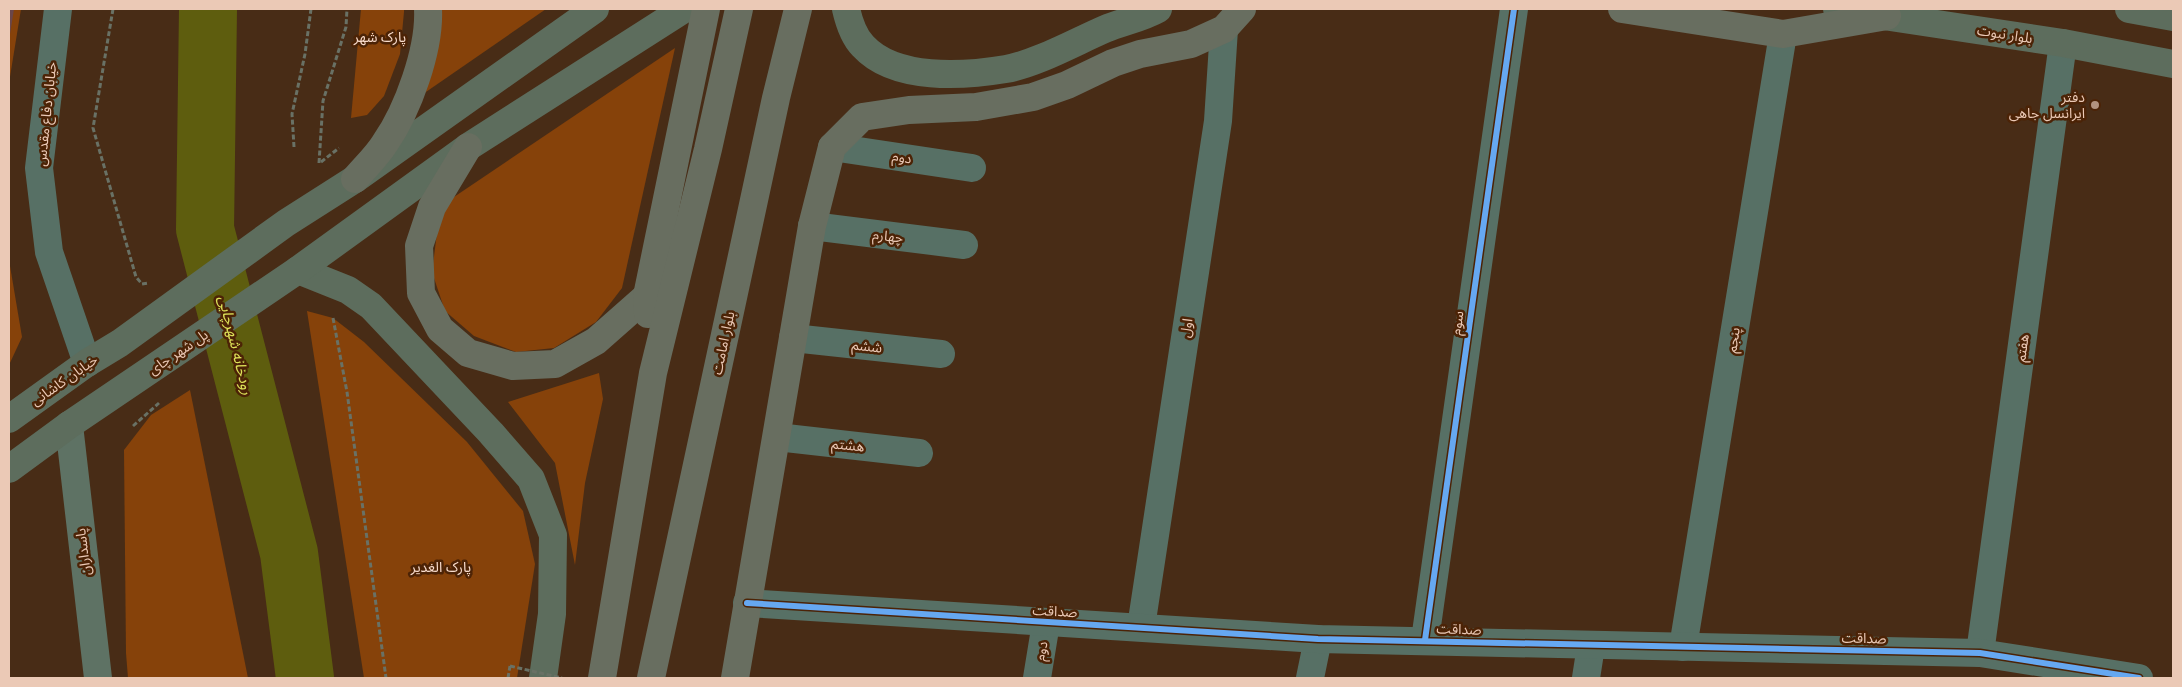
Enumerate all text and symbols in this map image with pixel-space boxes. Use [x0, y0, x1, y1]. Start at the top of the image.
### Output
street label: بلوار نبوت [1976, 21, 2034, 47]
park label: پارک شهر [353, 28, 406, 47]
street label: خیابان دفاع مقدس [32, 61, 62, 167]
place label: دفتر ایرانسل جاهی [2009, 88, 2085, 122]
marker: دفتر ایرانسل جاهی [2089, 99, 2101, 111]
street label: دوم [891, 147, 913, 169]
street label: چهارم [871, 225, 904, 249]
water label: رودخانه شهرچایی [214, 294, 258, 397]
street label: بلوار امامت [708, 310, 739, 376]
street label: سوم [1446, 310, 1470, 337]
street label: اول [1176, 317, 1196, 339]
street label: پل شهر چای [145, 325, 212, 380]
street label: پنجم [1722, 326, 1746, 354]
street label: هفتم [2011, 333, 2035, 363]
street label: ششم [851, 335, 883, 359]
street label: خیابان کاشانی [27, 350, 101, 410]
street label: هشتم [830, 434, 865, 458]
street label: پاسداران [71, 527, 96, 577]
park label: پارک الغدیر [410, 558, 471, 577]
street label: صداقت [1032, 601, 1078, 621]
street label: صداقت [1436, 619, 1482, 639]
street label: صداقت [1841, 629, 1887, 647]
street label: دوم [1030, 639, 1054, 663]

